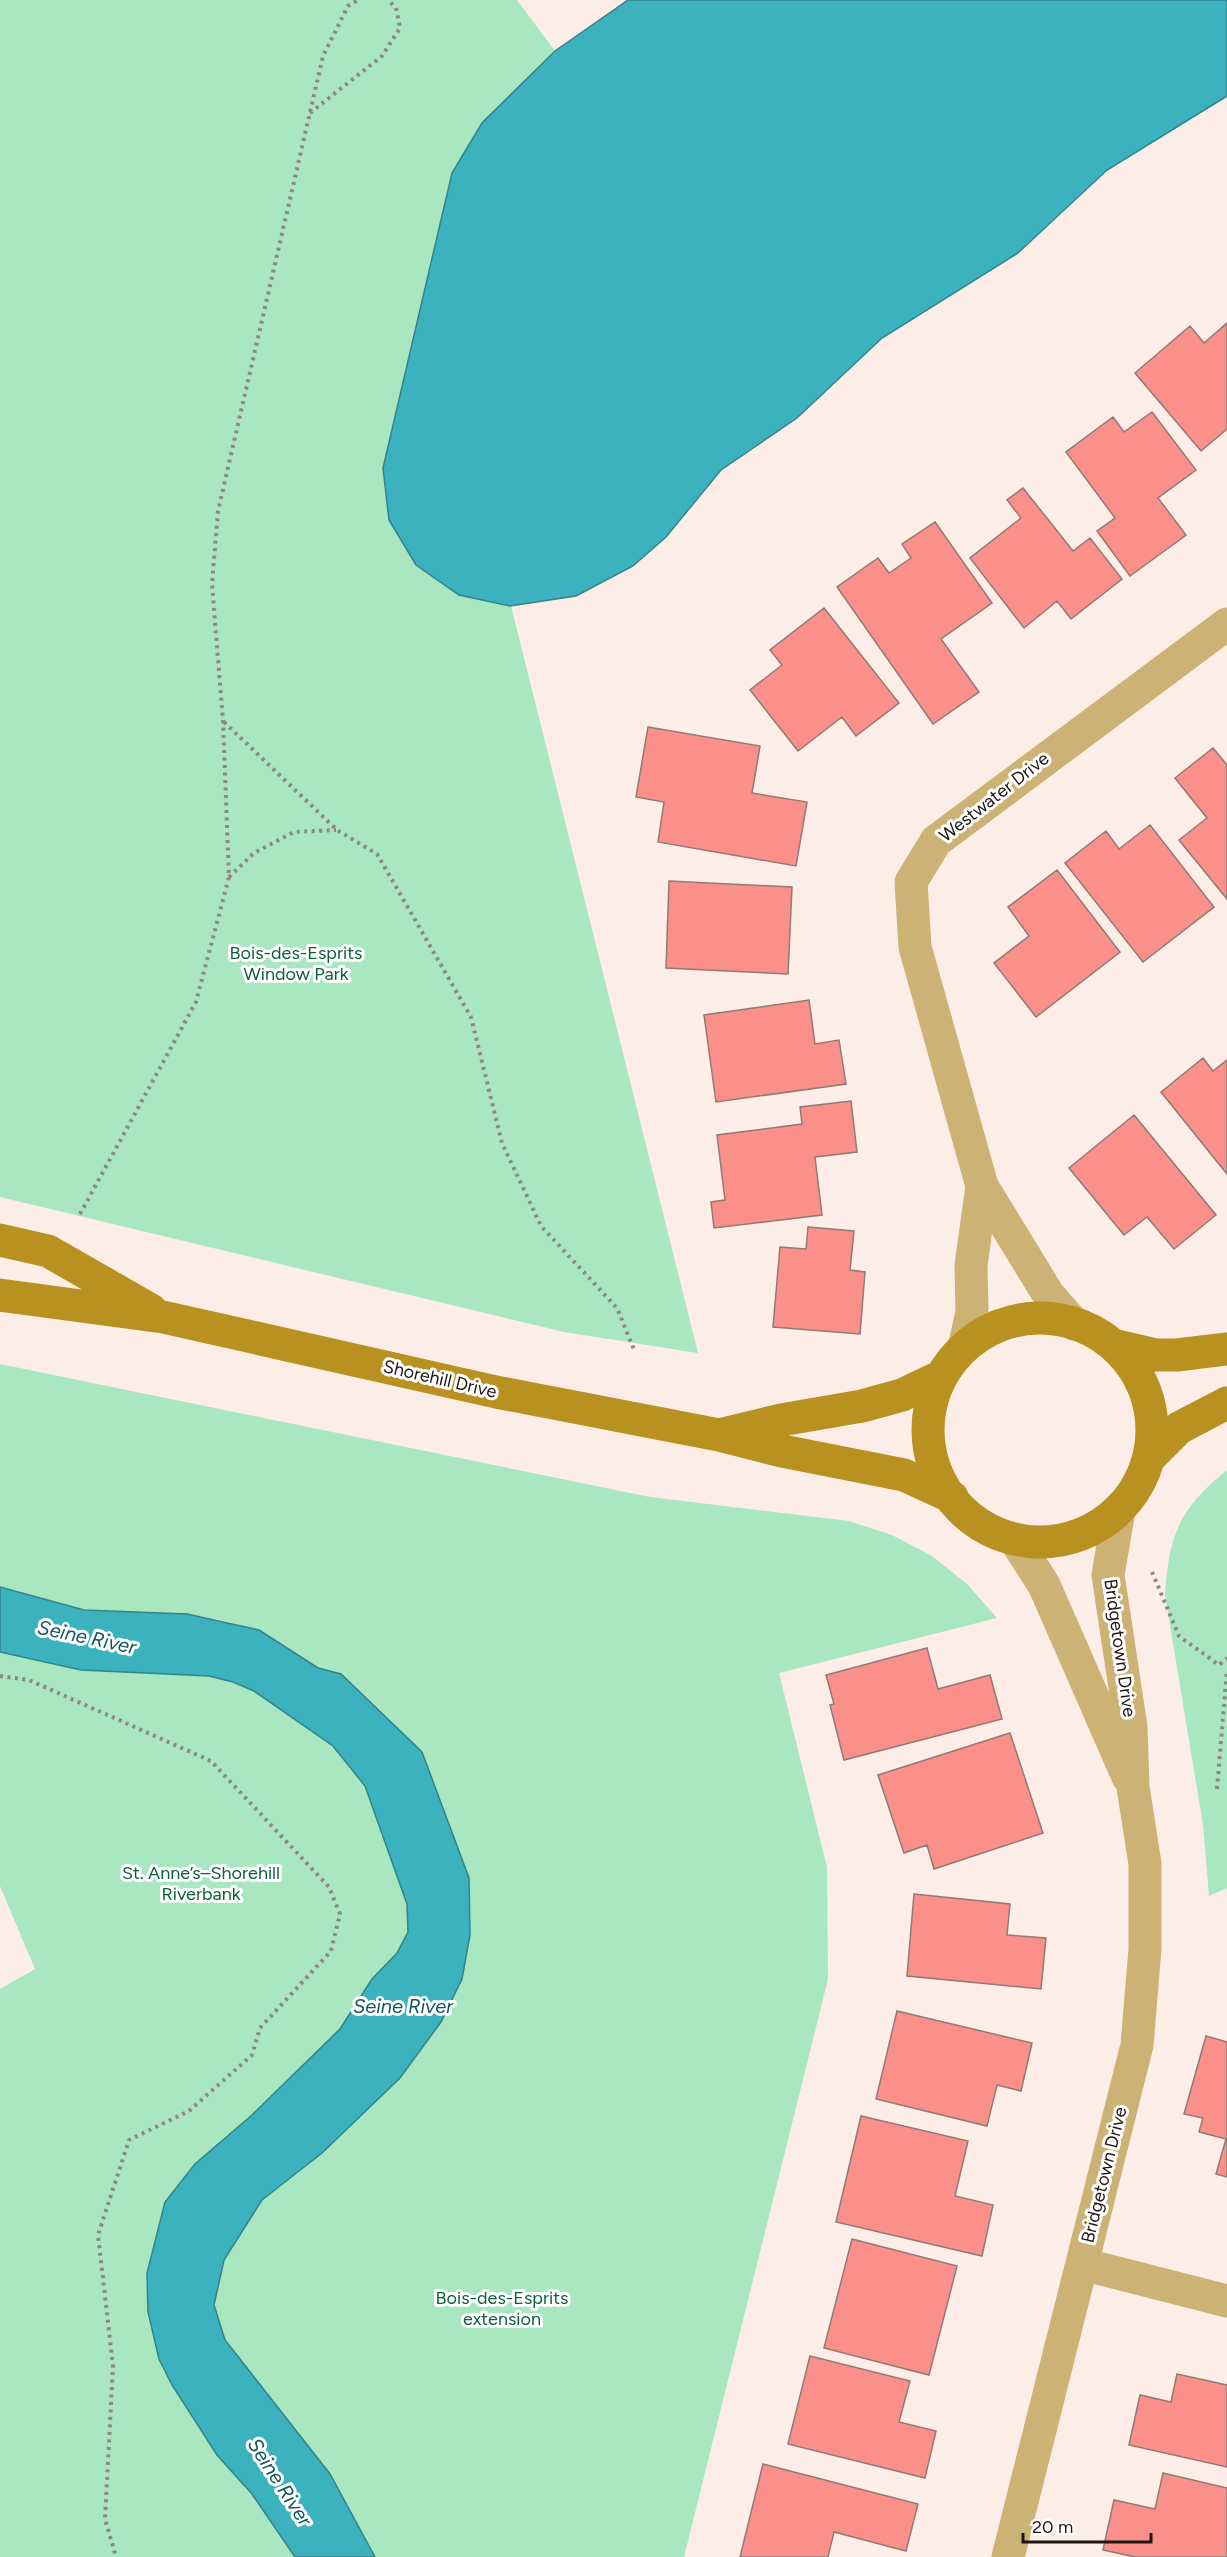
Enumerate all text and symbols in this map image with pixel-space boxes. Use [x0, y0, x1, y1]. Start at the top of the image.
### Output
street label: Westwater Drive [935, 747, 1053, 847]
park label: Bois-des-Esprits Window Park [230, 942, 362, 985]
street label: Shorehill Drive [381, 1355, 499, 1403]
street label: Bridgetown Drive [1099, 1577, 1141, 1719]
water label: Seine River [36, 1615, 140, 1659]
park label: St. Anne’s–Shorehill Riverbank [122, 1862, 280, 1905]
water label: Seine River [353, 1994, 454, 2018]
street label: Bridgetown Drive [1076, 2105, 1132, 2245]
park label: Bois-des-Esprits extension [436, 2287, 568, 2330]
water label: Seine River [243, 2434, 318, 2531]
scale bar [1023, 2506, 1150, 2544]
text: 20 m [1032, 2516, 1073, 2538]

